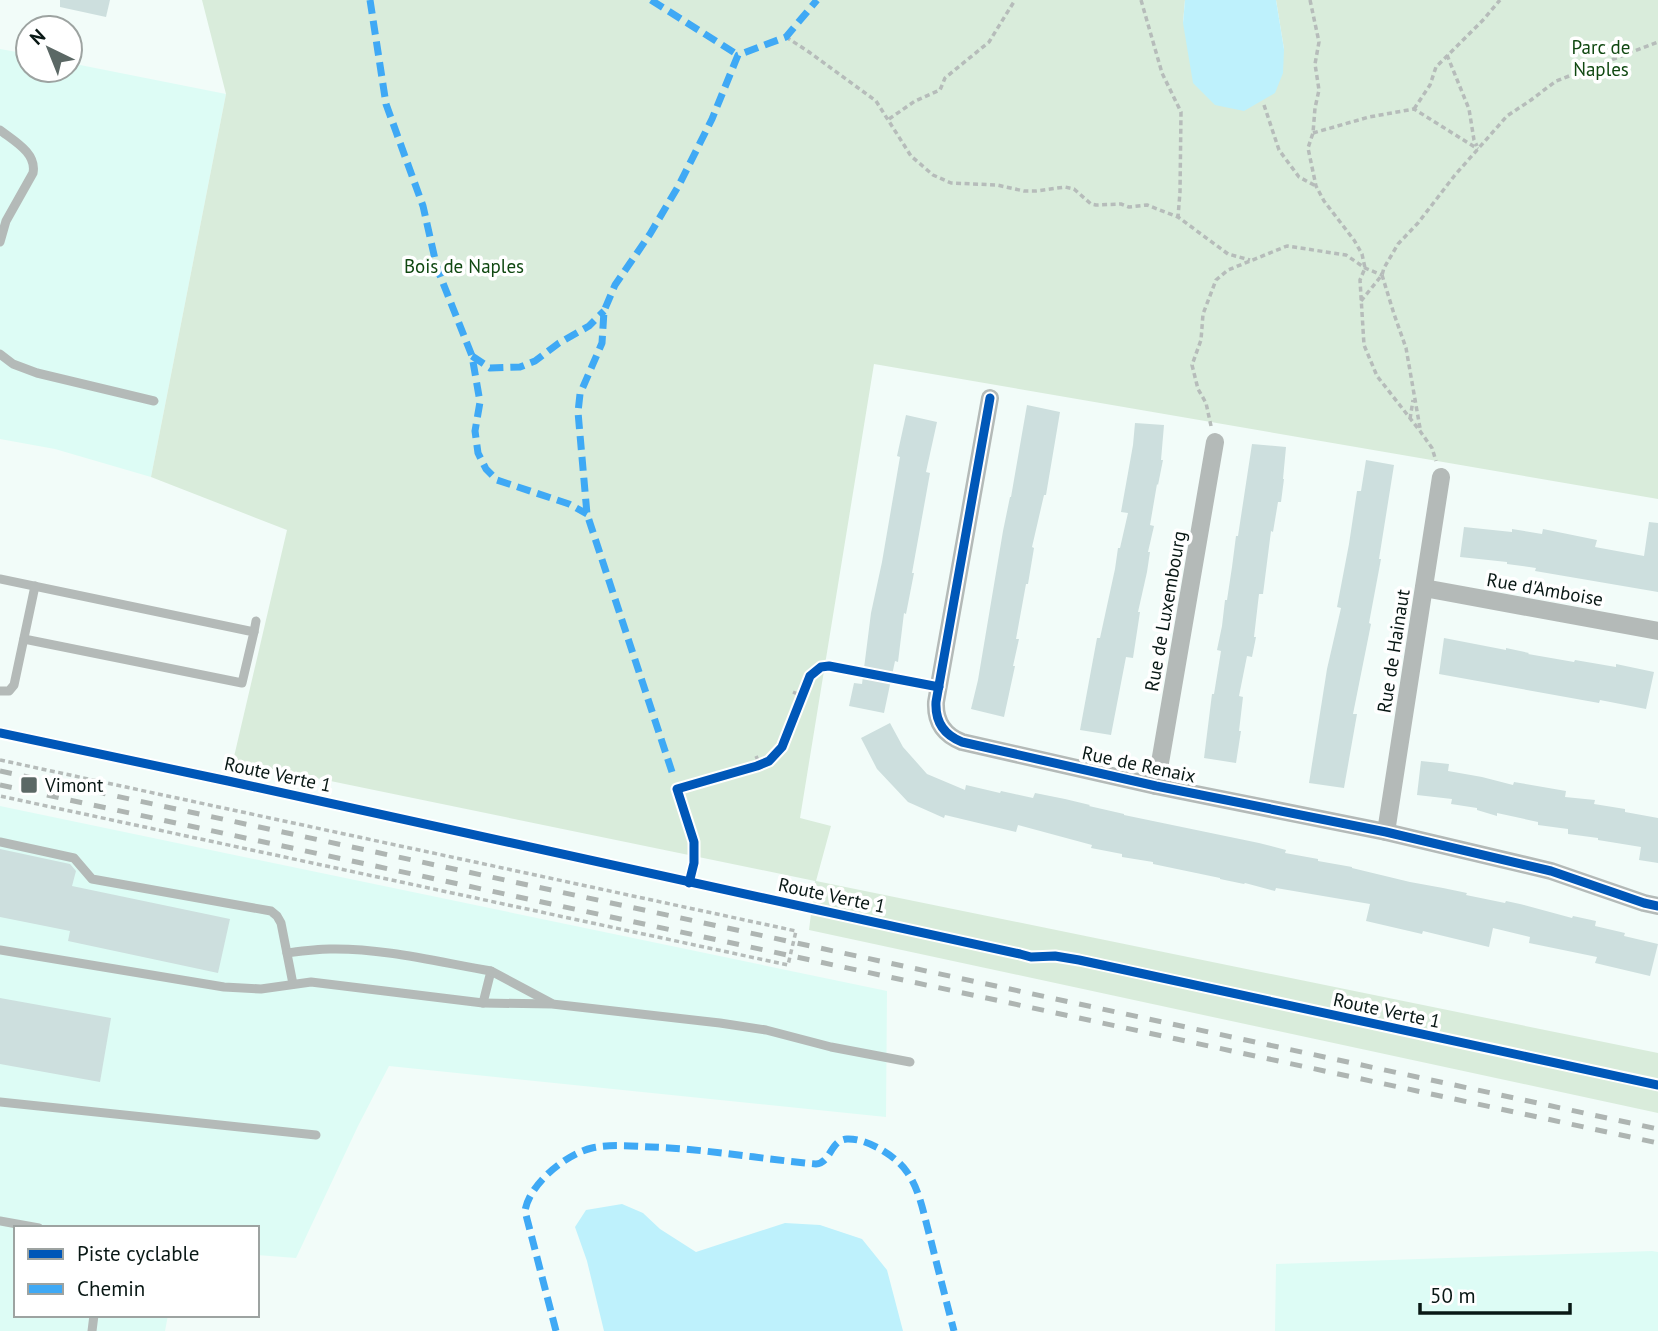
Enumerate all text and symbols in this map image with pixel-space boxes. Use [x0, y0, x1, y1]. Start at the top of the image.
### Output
north arrow [14, 14, 84, 84]
text: N [25, 24, 50, 50]
park label: Parc de Naples [1572, 35, 1630, 81]
park label: Bois de Naples [404, 254, 524, 278]
street label: Rue de Luxembourg [1139, 529, 1191, 693]
street label: Rue d'Amboise [1485, 567, 1605, 611]
street label: Rue de Hainaut [1371, 587, 1415, 715]
street label: Rue de Renaix [1080, 740, 1198, 788]
street label: Route Verte 1 [222, 751, 334, 797]
place label: Vimont [44, 773, 104, 797]
marker: Vimont [19, 775, 39, 795]
street label: Route Verte 1 [776, 872, 888, 918]
street label: Route Verte 1 [1331, 987, 1443, 1033]
legend [14, 1226, 259, 1317]
text: Piste cyclable [77, 1240, 199, 1267]
scale bar [1420, 1272, 1570, 1316]
text: Chemin [77, 1275, 145, 1302]
text: 50 m [1430, 1282, 1476, 1309]

